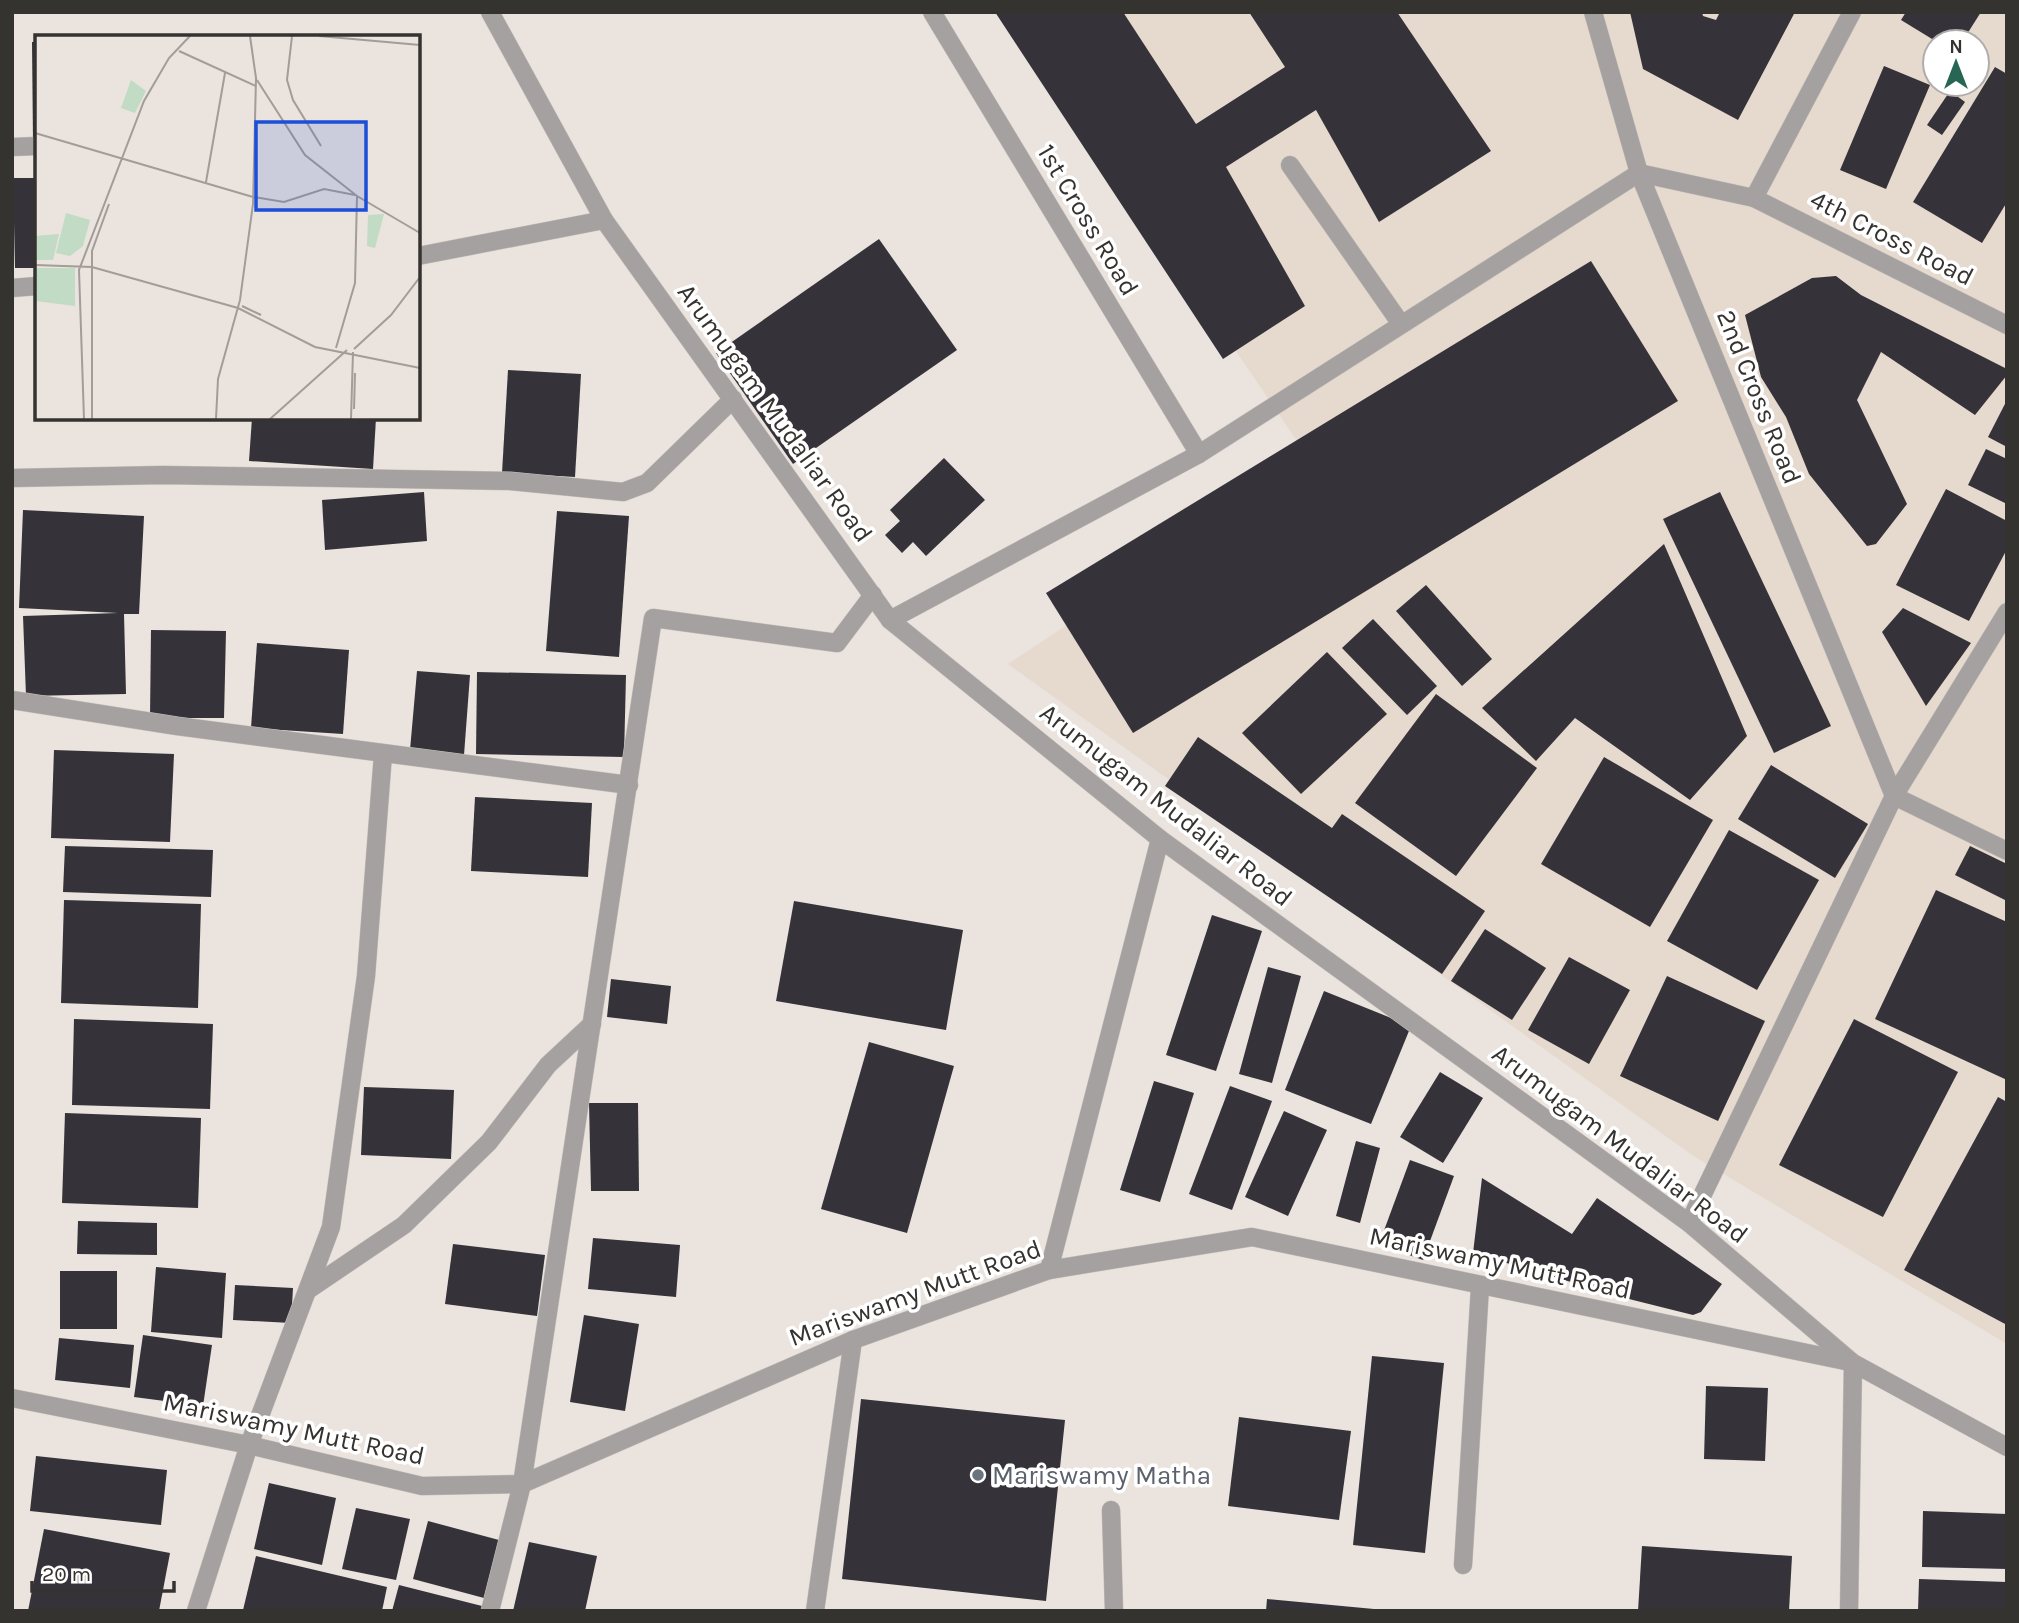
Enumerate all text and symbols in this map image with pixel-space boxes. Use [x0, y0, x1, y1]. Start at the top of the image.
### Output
north arrow [1921, 28, 1991, 98]
inset map [35, 35, 420, 420]
text: N [1949, 36, 1963, 58]
street label: 1st Cross Road [1031, 139, 1145, 301]
street label: 4th Cross Road [1805, 184, 1979, 292]
street label: Arumugam Mudaliar Road [671, 278, 879, 548]
street label: 2nd Cross Road [1710, 305, 1808, 489]
street label: Arumugam Mudaliar Road [1034, 697, 1298, 913]
street label: Arumugam Mudaliar Road [1486, 1038, 1754, 1250]
street label: Mariswamy Mutt Road [1367, 1220, 1633, 1306]
street label: Mariswamy Mutt Road [785, 1233, 1045, 1353]
street label: Mariswamy Mutt Road [161, 1386, 427, 1472]
place label: Mariswamy Matha [992, 1460, 1211, 1491]
marker: Mariswamy Matha [970, 1467, 986, 1483]
scale bar [32, 1550, 173, 1594]
text: 20 m [42, 1562, 91, 1586]

